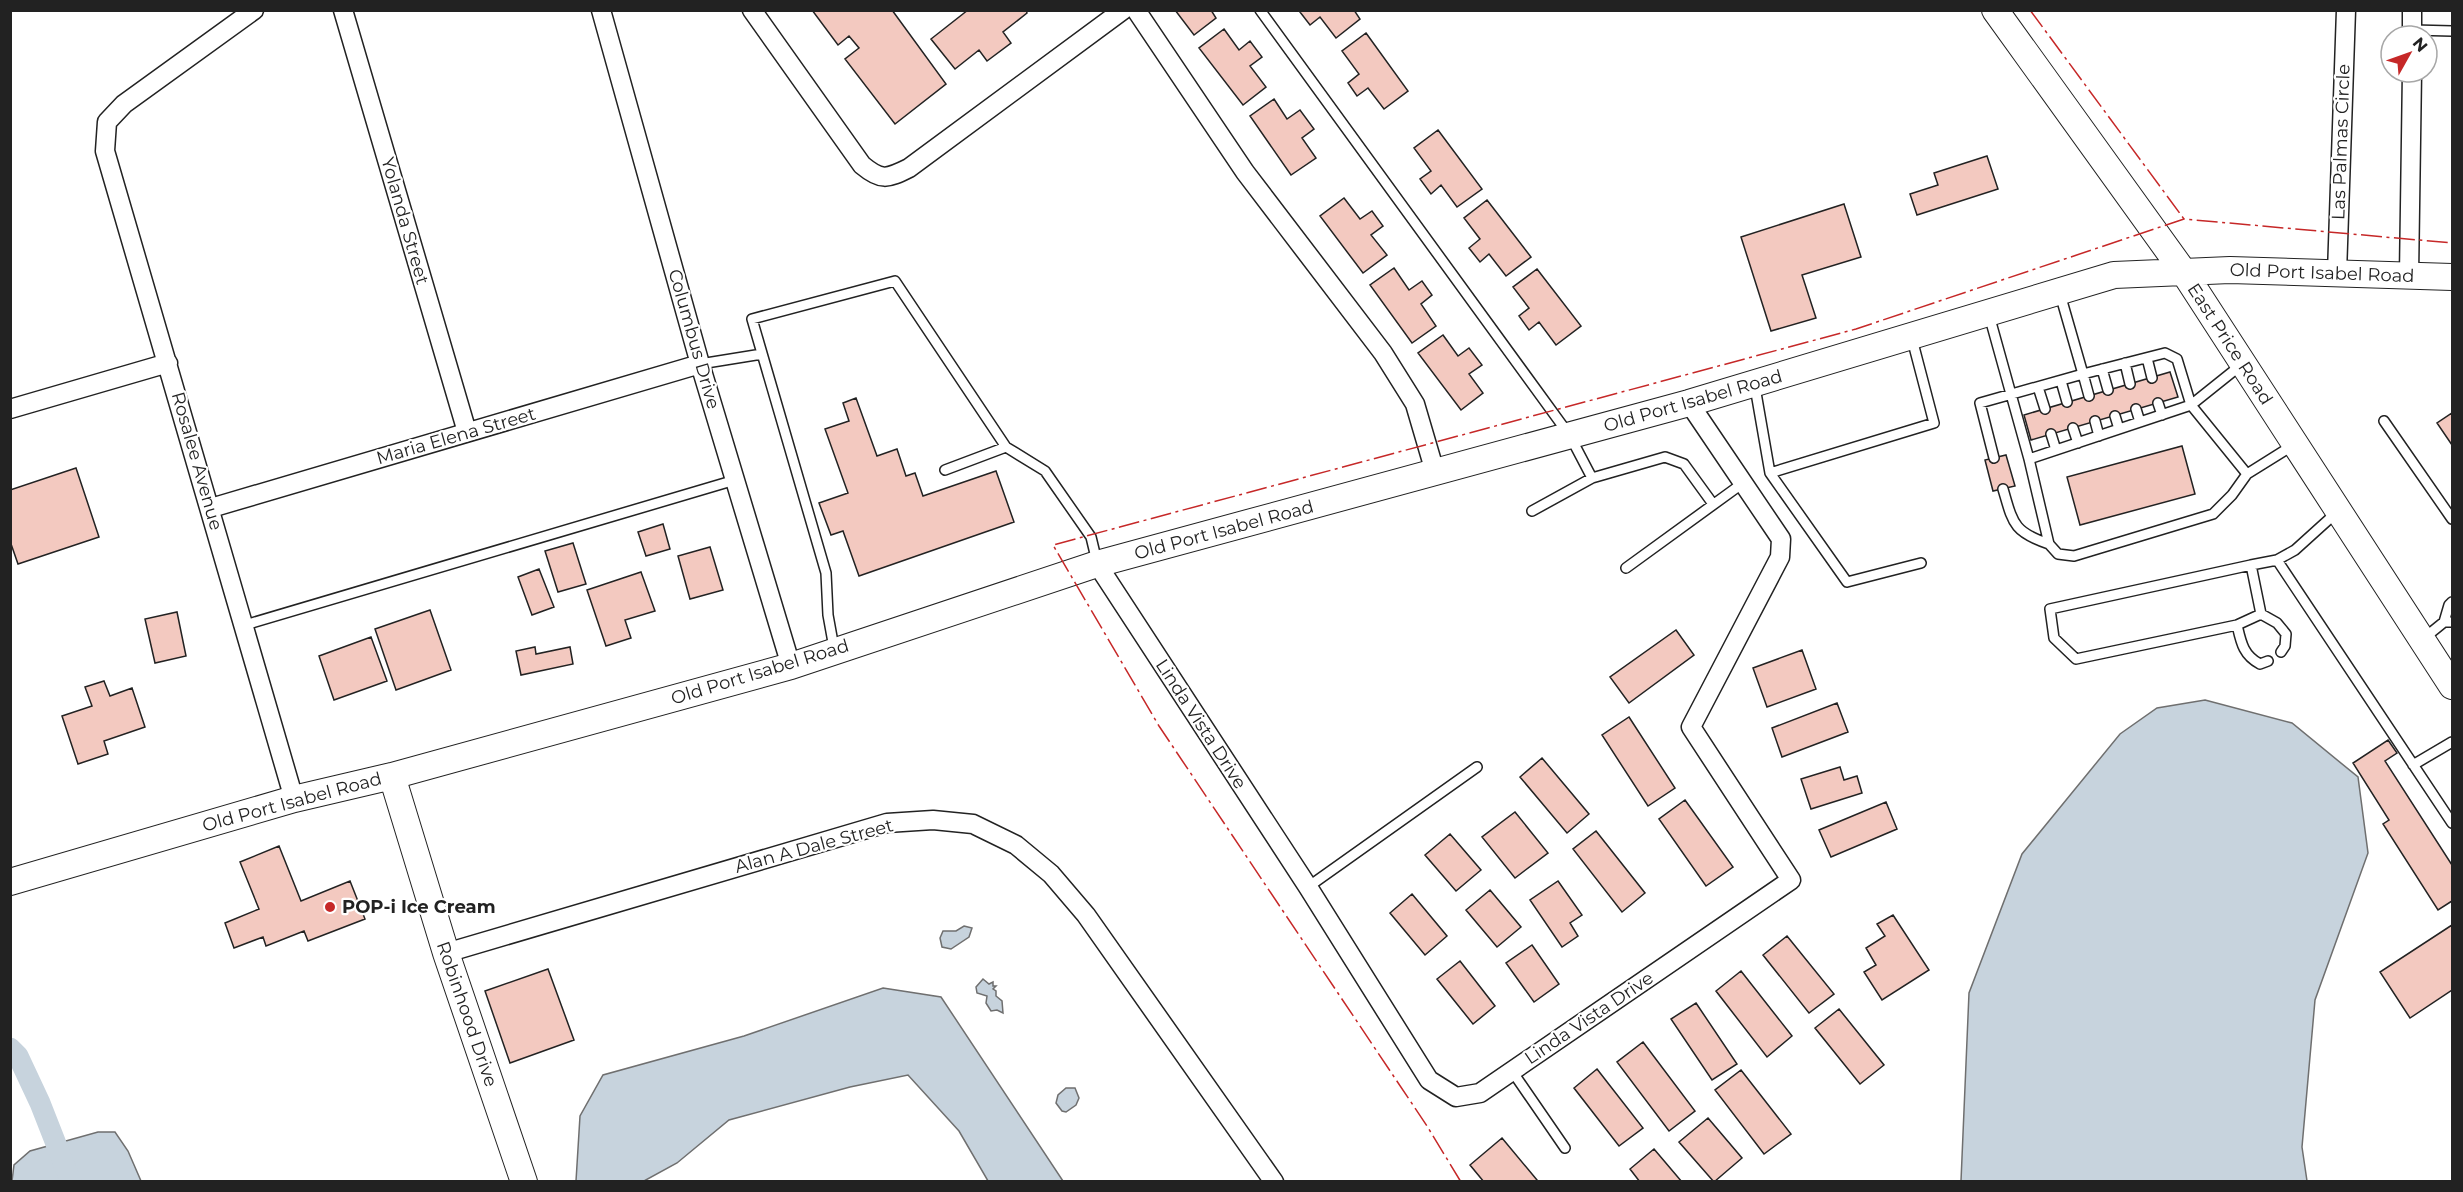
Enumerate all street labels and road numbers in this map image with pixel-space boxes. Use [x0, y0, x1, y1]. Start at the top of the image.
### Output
street label: Las Palmas Circle [2327, 63, 2355, 221]
street label: Yolanda Street [376, 155, 434, 287]
street label: Old Port Isabel Road [2229, 259, 2415, 287]
street label: Columbus Drive [663, 266, 725, 412]
street label: East Price Road [2183, 279, 2277, 409]
street label: Old Port Isabel Road [1601, 365, 1785, 437]
street label: Rosalee Avenue [167, 389, 227, 533]
street label: Maria Elena Street [374, 403, 538, 469]
street label: Old Port Isabel Road [1132, 495, 1316, 565]
street label: Old Port Isabel Road [668, 634, 852, 710]
street label: Linda Vista Drive [1151, 655, 1251, 793]
street label: Old Port Isabel Road [200, 767, 384, 837]
street label: Alan A Dale Street [732, 814, 896, 878]
street label: Robinhood Drive [432, 938, 502, 1090]
street label: Linda Vista Drive [1520, 967, 1658, 1069]

